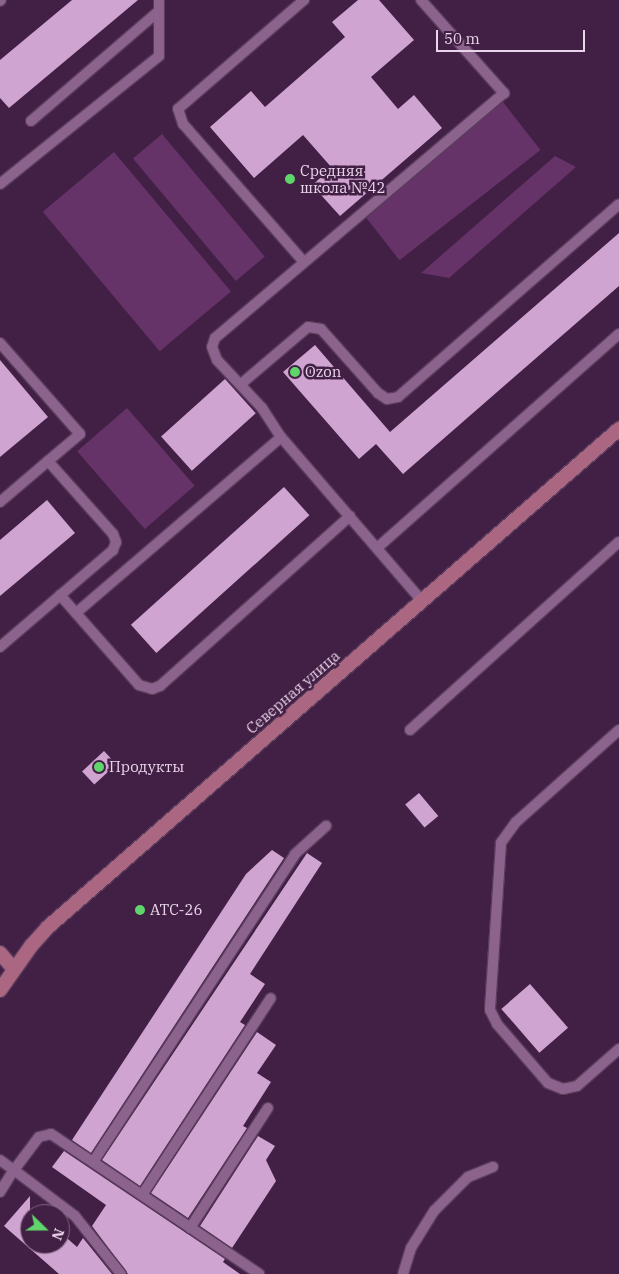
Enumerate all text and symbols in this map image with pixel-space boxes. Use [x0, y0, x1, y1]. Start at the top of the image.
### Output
scale bar [439, 20, 588, 52]
text: 50 m [444, 29, 480, 48]
place label: Средняя школа №42 [300, 161, 386, 196]
marker: Средняя школа №42 [284, 173, 296, 185]
place label: Ozon [305, 363, 341, 381]
marker: Ozon [289, 366, 301, 378]
street label: Северная улица [243, 646, 343, 738]
place label: Продукты [109, 758, 184, 776]
marker: Продукты [93, 761, 105, 773]
place label: АТС-26 [150, 901, 202, 919]
marker: АТС-26 [134, 904, 146, 916]
north arrow [20, 1204, 70, 1254]
text: N [48, 1226, 68, 1243]

